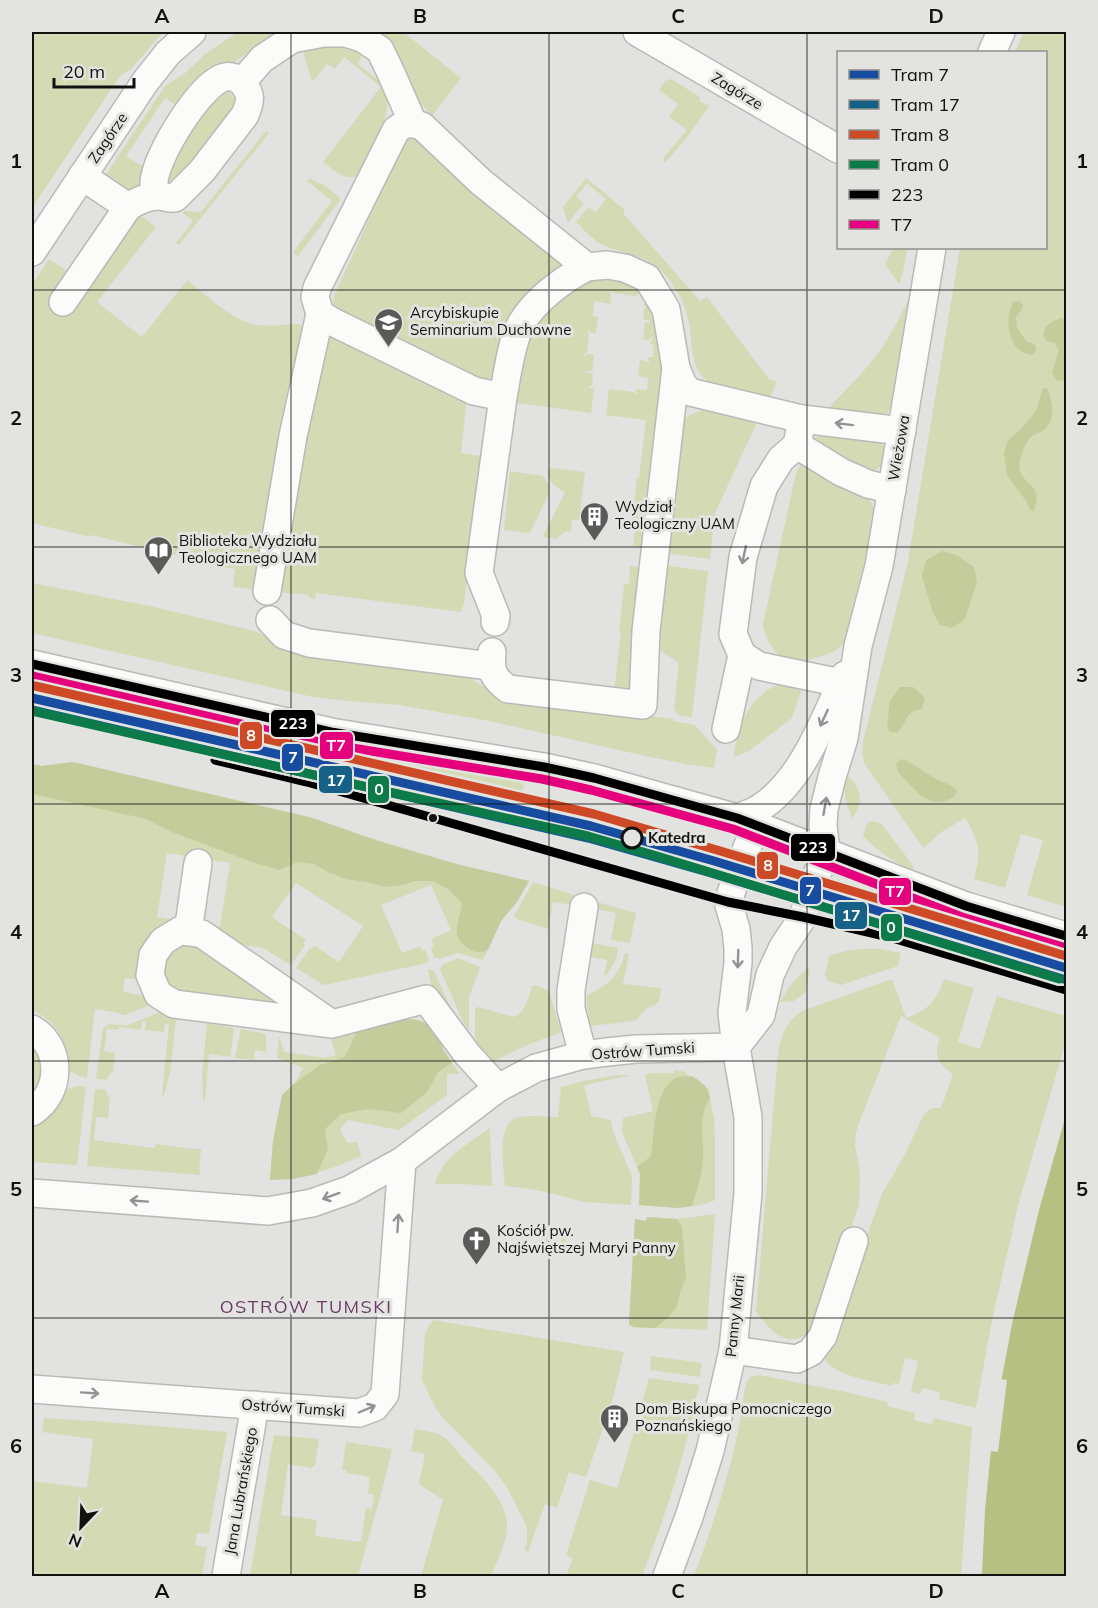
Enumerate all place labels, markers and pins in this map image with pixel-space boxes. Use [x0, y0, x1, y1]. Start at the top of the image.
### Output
place label: Arcybiskupie Seminarium Duchowne [410, 303, 571, 339]
school or university icon: Arcybiskupie Seminarium Duchowne [373, 306, 405, 348]
place label: Wydział Teologiczny UAM [615, 497, 735, 533]
building icon: Wydział Teologiczny UAM [578, 500, 610, 542]
place label: Biblioteka Wydziału Teologicznego UAM [179, 531, 317, 567]
library icon: Biblioteka Wydziału Teologicznego UAM [142, 534, 174, 576]
unlabelled marker [427, 812, 439, 824]
marker: Katedra [621, 827, 643, 849]
place label: Katedra [648, 828, 706, 847]
place label: Kościół pw. Najświętszej Maryi Panny [497, 1221, 676, 1257]
church icon: Kościół pw. Najświętszej Maryi Panny [460, 1224, 492, 1266]
place label: Dom Biskupa Pomocniczego Poznańskiego [635, 1399, 832, 1435]
building icon: Dom Biskupa Pomocniczego Poznańskiego [598, 1402, 630, 1444]

